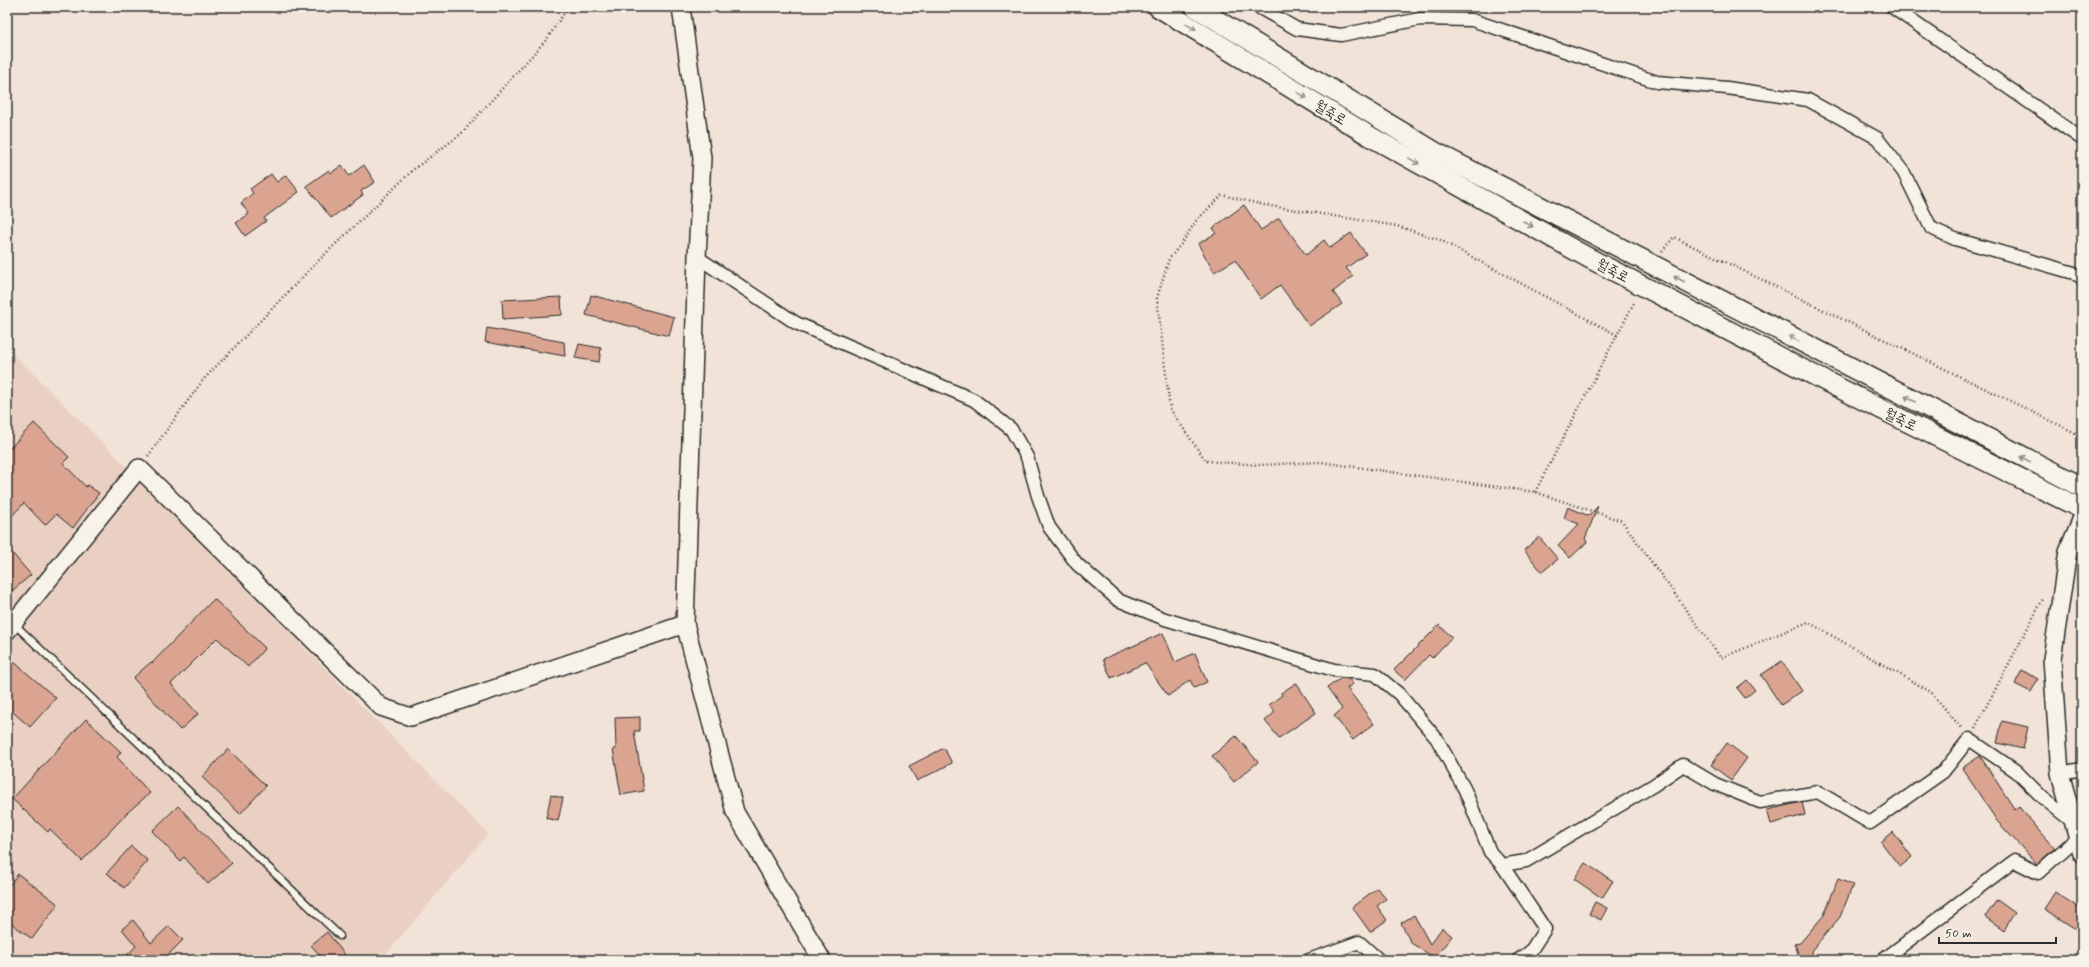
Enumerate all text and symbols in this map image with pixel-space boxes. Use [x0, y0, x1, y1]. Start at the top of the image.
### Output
one-way arrow [1185, 24, 1197, 32]
one-way arrow [1296, 91, 1308, 99]
street label: 월죽로 [1311, 96, 1350, 129]
one-way arrow [1408, 157, 1420, 165]
one-way arrow [1522, 220, 1534, 228]
street label: 월죽로 [1593, 255, 1632, 287]
one-way arrow [1673, 275, 1685, 282]
one-way arrow [1789, 335, 1801, 342]
one-way arrow [1904, 395, 1916, 402]
street label: 월죽로 [1881, 404, 1920, 435]
one-way arrow [2019, 455, 2031, 462]
scale bar [1939, 919, 2056, 945]
text: 50 m [1945, 926, 1972, 942]

